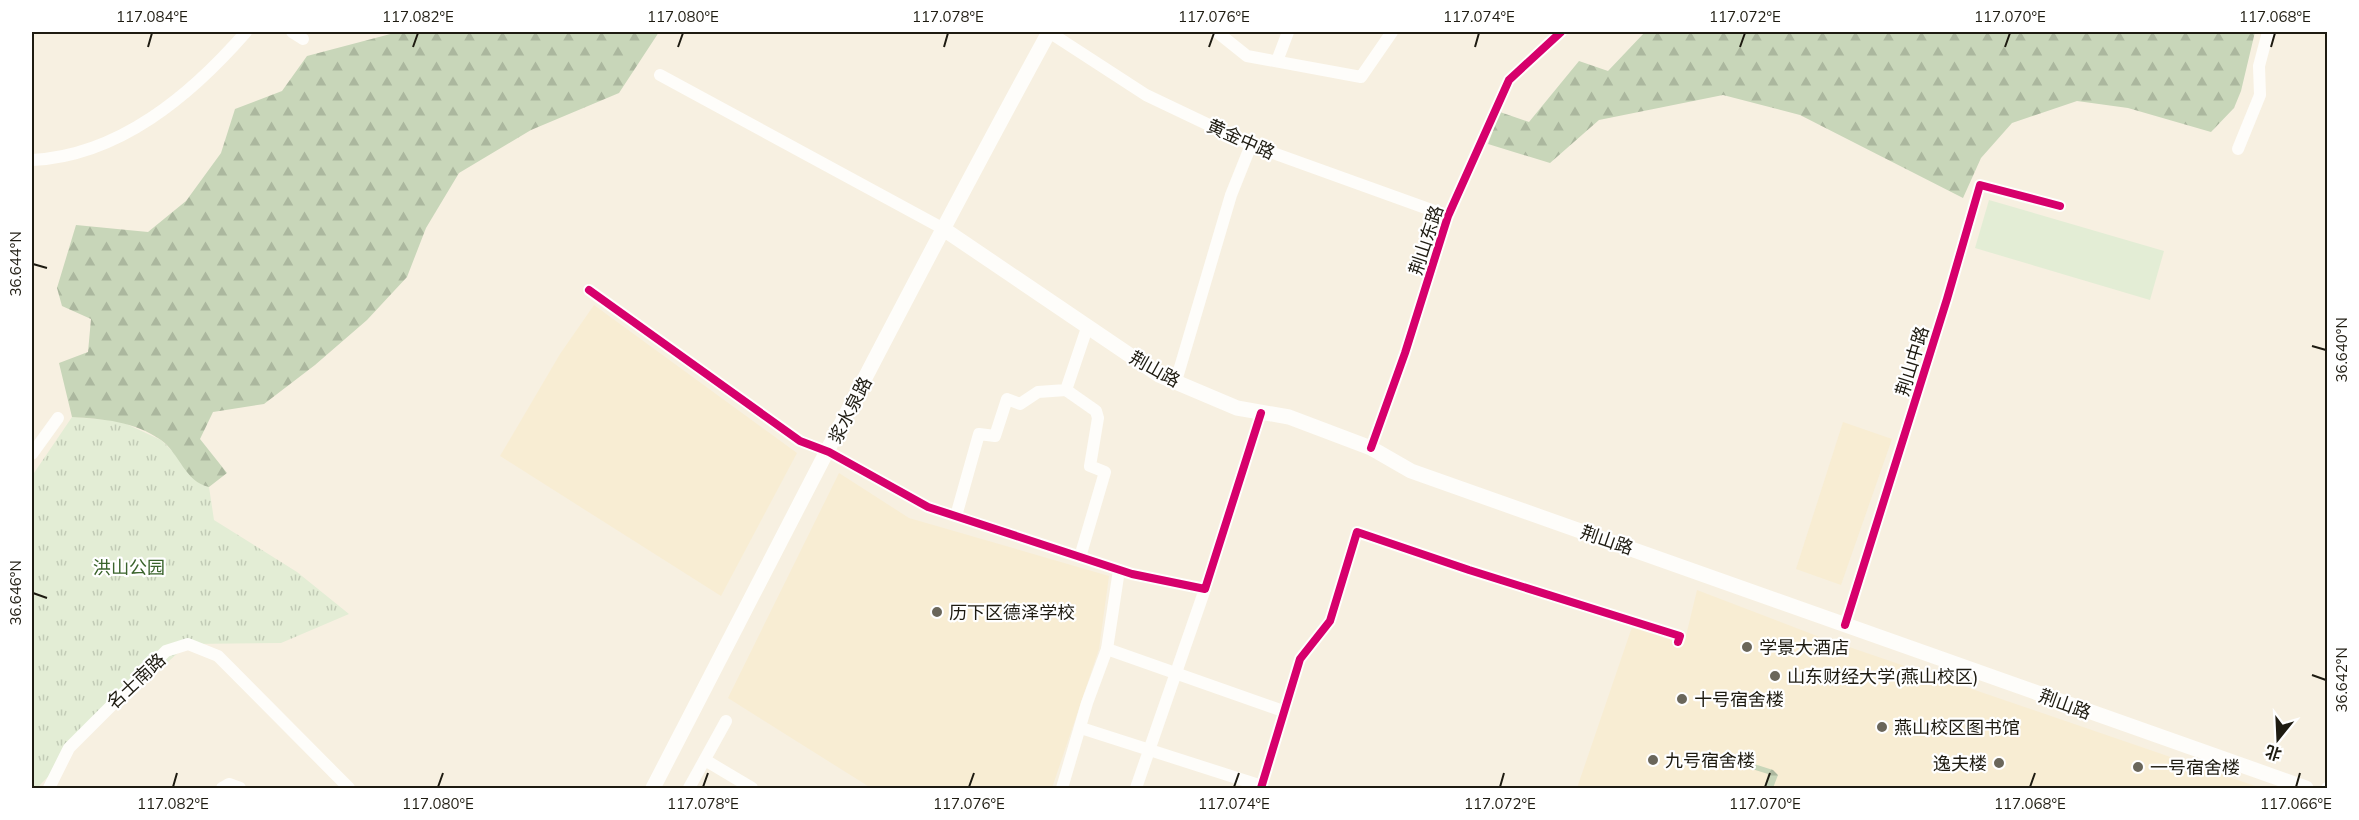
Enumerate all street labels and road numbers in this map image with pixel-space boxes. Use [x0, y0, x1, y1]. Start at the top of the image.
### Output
street label: 黄金中路 [1203, 114, 1279, 164]
street label: 荆山东路 [1404, 202, 1448, 278]
street label: 荆山中路 [1890, 323, 1934, 399]
street label: 荆山路 [1126, 346, 1184, 392]
street label: 浆水泉路 [823, 373, 877, 447]
street label: 荆山路 [1578, 520, 1636, 560]
street label: 名士南路 [102, 648, 170, 714]
street label: 荆山路 [2036, 684, 2094, 724]

